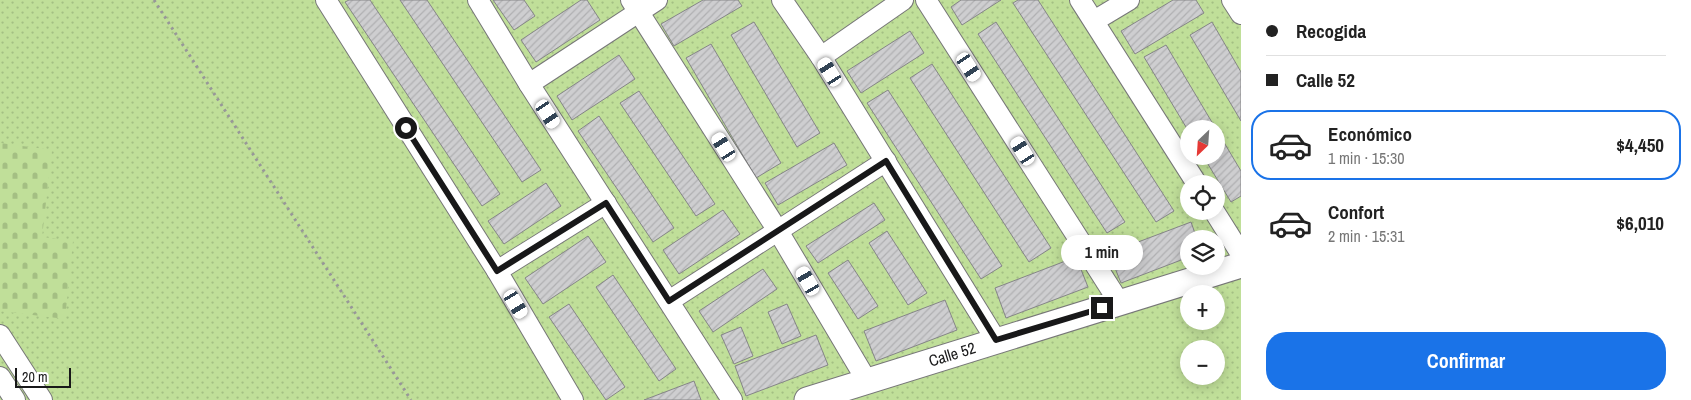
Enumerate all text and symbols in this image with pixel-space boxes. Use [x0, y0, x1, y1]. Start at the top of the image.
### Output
text: Recogida [1296, 18, 1366, 44]
car [954, 50, 983, 84]
car [815, 55, 844, 89]
text: Calle 52 [1296, 67, 1355, 93]
car [533, 97, 562, 131]
route start [395, 117, 417, 139]
north arrow [1180, 120, 1225, 165]
map controls [1180, 120, 1225, 385]
text: Económico [1328, 121, 1412, 147]
icon: car [1268, 123, 1313, 168]
car [709, 130, 738, 164]
text: $4,450 [1616, 132, 1664, 158]
car [1008, 134, 1037, 168]
text: 1 min · 15:30 [1328, 147, 1405, 169]
button: locate [1180, 175, 1225, 220]
text: Confort [1328, 199, 1384, 225]
icon: car [1268, 201, 1313, 246]
text: $6,010 [1616, 210, 1664, 236]
text: 2 min · 15:31 [1328, 225, 1405, 247]
button: layers [1180, 230, 1225, 275]
callout: 1 min [1061, 236, 1143, 270]
text: 1 min [1085, 241, 1119, 263]
car [794, 264, 821, 298]
button: + [1180, 285, 1225, 330]
car [501, 287, 530, 321]
route end [1091, 297, 1113, 319]
button: Confirmar [1266, 332, 1666, 390]
street label: Calle 52 [926, 336, 978, 372]
button: − [1180, 340, 1225, 385]
scale bar [15, 365, 71, 388]
text: 20 m [22, 368, 48, 386]

